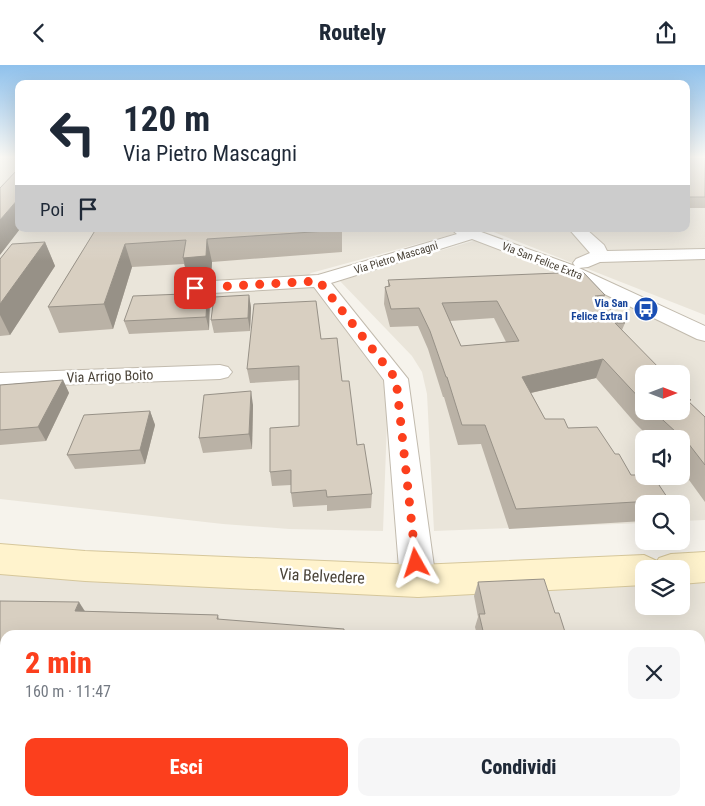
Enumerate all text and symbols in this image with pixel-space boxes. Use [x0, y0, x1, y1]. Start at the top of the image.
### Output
icon: back [25, 19, 53, 47]
icon: share [652, 19, 680, 47]
text: Routely [319, 20, 386, 45]
text: 120 m [123, 99, 210, 140]
icon: left [40, 100, 105, 165]
text: Via Pietro Mascagni [123, 141, 297, 166]
icon: arrive [74, 195, 102, 223]
text: Poi [40, 198, 64, 221]
street label: Via Pietro Mascagni [352, 239, 440, 277]
street label: Via San Felice Extra [500, 240, 584, 282]
pin [174, 267, 216, 309]
icon: arrive [181, 274, 209, 302]
bus stop icon: Via San Felice Extra I [633, 296, 659, 322]
place label: Via San Felice Extra I [571, 297, 628, 323]
north arrow [635, 365, 690, 420]
map controls [635, 365, 690, 615]
street label: Via Arrigo Boito [66, 366, 154, 386]
button: sound [635, 430, 690, 485]
button: search [635, 495, 690, 550]
position arrow [389, 536, 441, 588]
button: layers [635, 560, 690, 615]
street label: Via Belvedere [279, 564, 365, 588]
text: 2 min [25, 645, 92, 680]
button: close [628, 647, 680, 699]
text: 160 m · 11:47 [25, 682, 111, 701]
button: Esci [25, 738, 348, 796]
button: Condividi [358, 738, 680, 796]

